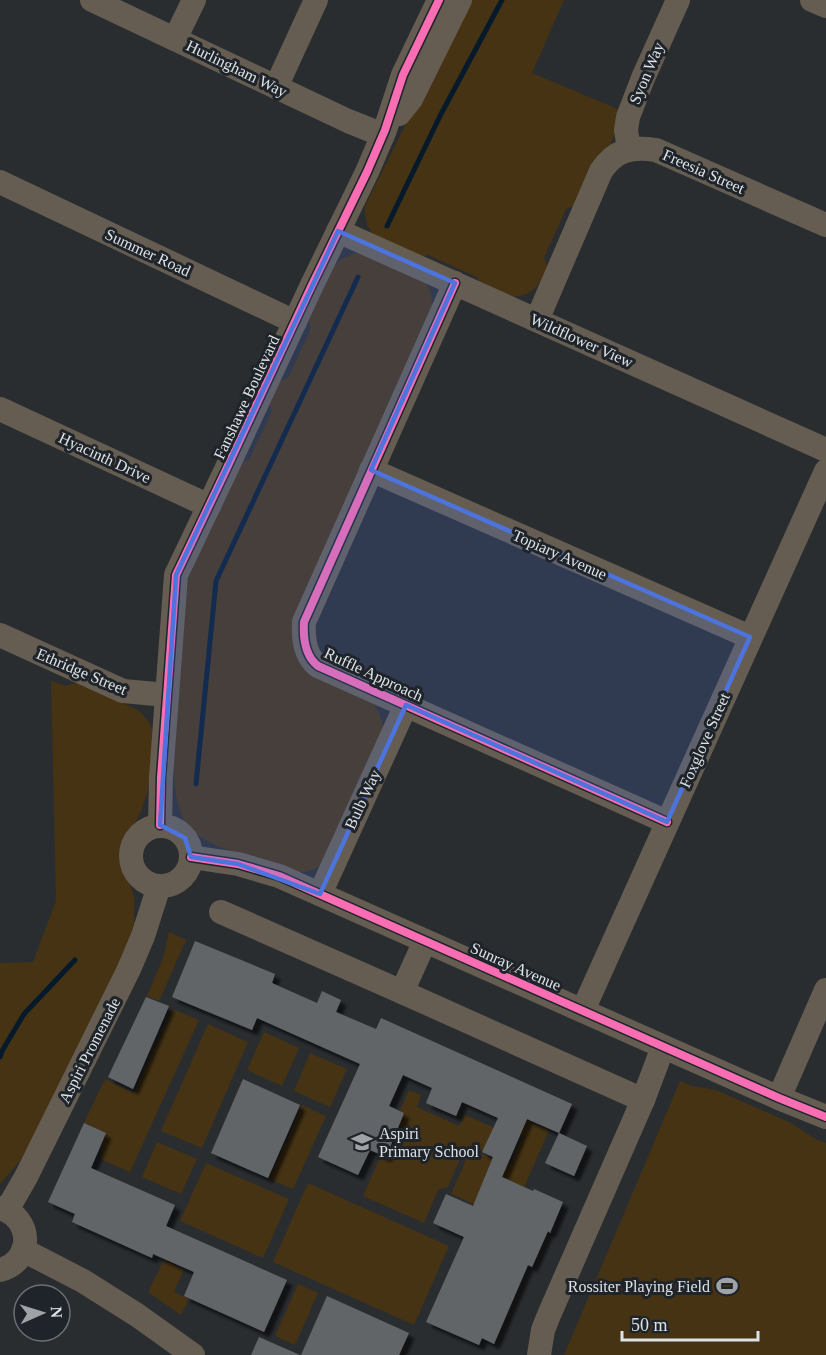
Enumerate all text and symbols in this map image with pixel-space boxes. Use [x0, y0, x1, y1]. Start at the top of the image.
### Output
street label: Hurlingham Way [183, 37, 290, 101]
street label: Syon Way [626, 40, 668, 107]
street label: Freesia Street [660, 146, 748, 197]
street label: Summer Road [103, 225, 193, 280]
street label: Wildflower View [528, 310, 636, 371]
street label: Fanshawe Boulevard [210, 333, 283, 462]
street label: Hyacinth Drive [56, 429, 153, 487]
street label: Topiary Avenue [510, 526, 609, 584]
street label: Ruffle Approach [321, 644, 426, 706]
street label: Ethridge Street [34, 645, 130, 699]
street label: Foxglove Street [676, 690, 734, 791]
street label: Bulb Way [341, 767, 385, 832]
street label: Sunray Avenue [468, 939, 564, 995]
street label: Aspiri Promenade [56, 995, 124, 1106]
place label: Aspiri Primary School [379, 1125, 480, 1161]
school or university icon: Aspiri Primary School [350, 1130, 374, 1154]
sports icon: Rossiter Playing Field [715, 1274, 739, 1298]
place label: Rossiter Playing Field [568, 1278, 710, 1296]
north arrow [12, 1283, 72, 1343]
scale bar [622, 1304, 758, 1342]
text: N [48, 1306, 65, 1319]
text: 50 m [631, 1315, 668, 1335]

